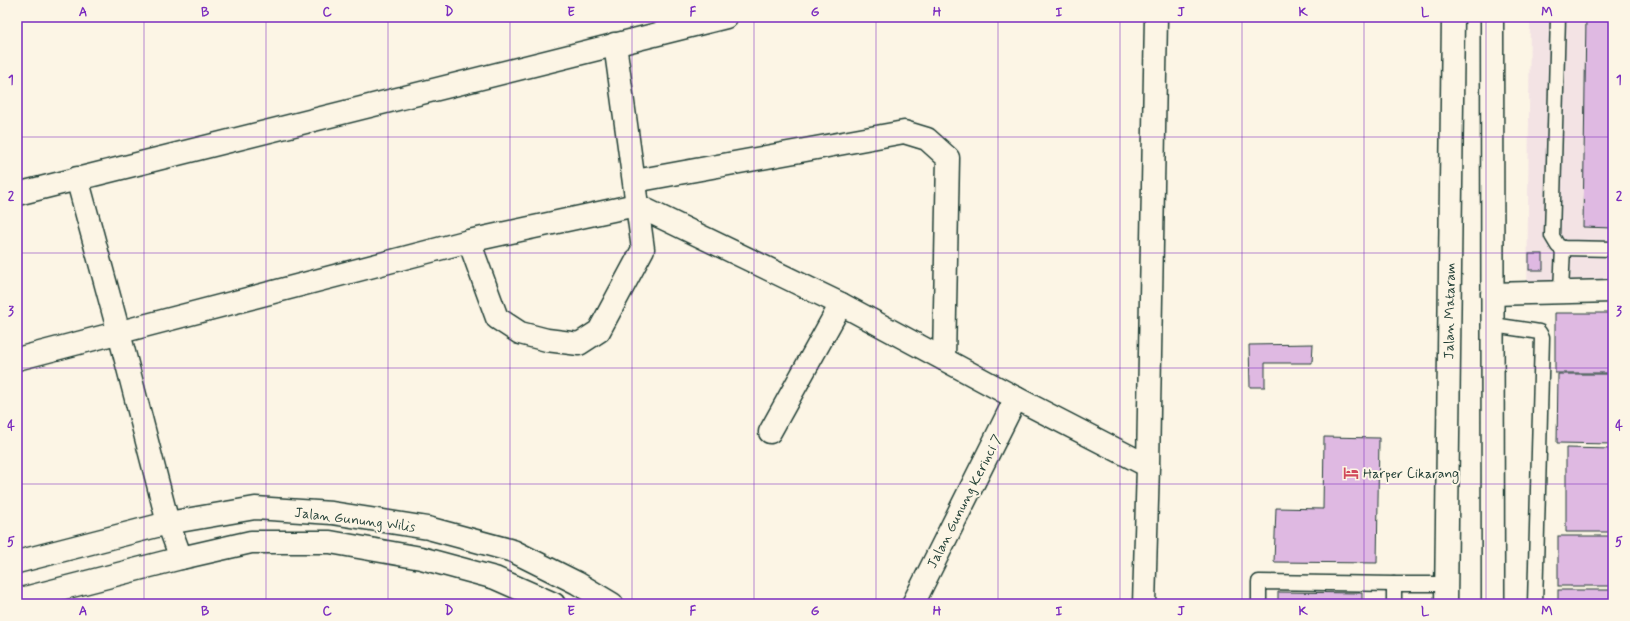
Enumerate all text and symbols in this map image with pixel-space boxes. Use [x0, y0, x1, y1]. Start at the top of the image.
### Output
text: A [79, 4, 87, 21]
text: B [201, 4, 210, 21]
text: C [322, 4, 332, 21]
text: D [445, 4, 454, 21]
text: E [567, 4, 575, 21]
text: F [690, 4, 697, 21]
text: G [811, 4, 820, 21]
text: H [933, 4, 942, 21]
text: I [1056, 4, 1063, 21]
text: J [1177, 4, 1185, 21]
text: K [1298, 4, 1308, 21]
text: L [1421, 4, 1430, 21]
text: M [1541, 4, 1553, 21]
text: 1 [8, 72, 14, 89]
text: 1 [1616, 72, 1622, 89]
text: 2 [8, 188, 15, 205]
text: 2 [1616, 188, 1623, 205]
street label: Jalan Mataram [1440, 263, 1460, 359]
text: 3 [8, 303, 14, 320]
text: 3 [1616, 303, 1622, 320]
text: 4 [7, 418, 15, 435]
text: 4 [1615, 418, 1623, 435]
street label: Jalan Gunung Kerinci 7 [923, 431, 1007, 571]
hotel icon: Harper Cikarang [1342, 464, 1360, 482]
place label: Harper Cikarang [1363, 465, 1459, 484]
street label: Jalan Gunung Wilis [293, 504, 416, 536]
text: 5 [7, 534, 15, 551]
text: 5 [1615, 534, 1623, 551]
text: A [79, 603, 87, 620]
text: B [201, 603, 210, 620]
text: C [322, 603, 332, 620]
text: D [445, 603, 454, 620]
text: E [567, 603, 575, 620]
text: F [690, 603, 697, 620]
text: G [811, 603, 820, 620]
text: H [933, 603, 942, 620]
text: I [1056, 603, 1063, 620]
text: J [1177, 603, 1185, 620]
text: K [1298, 603, 1308, 620]
text: L [1421, 603, 1430, 620]
text: M [1541, 603, 1553, 620]

